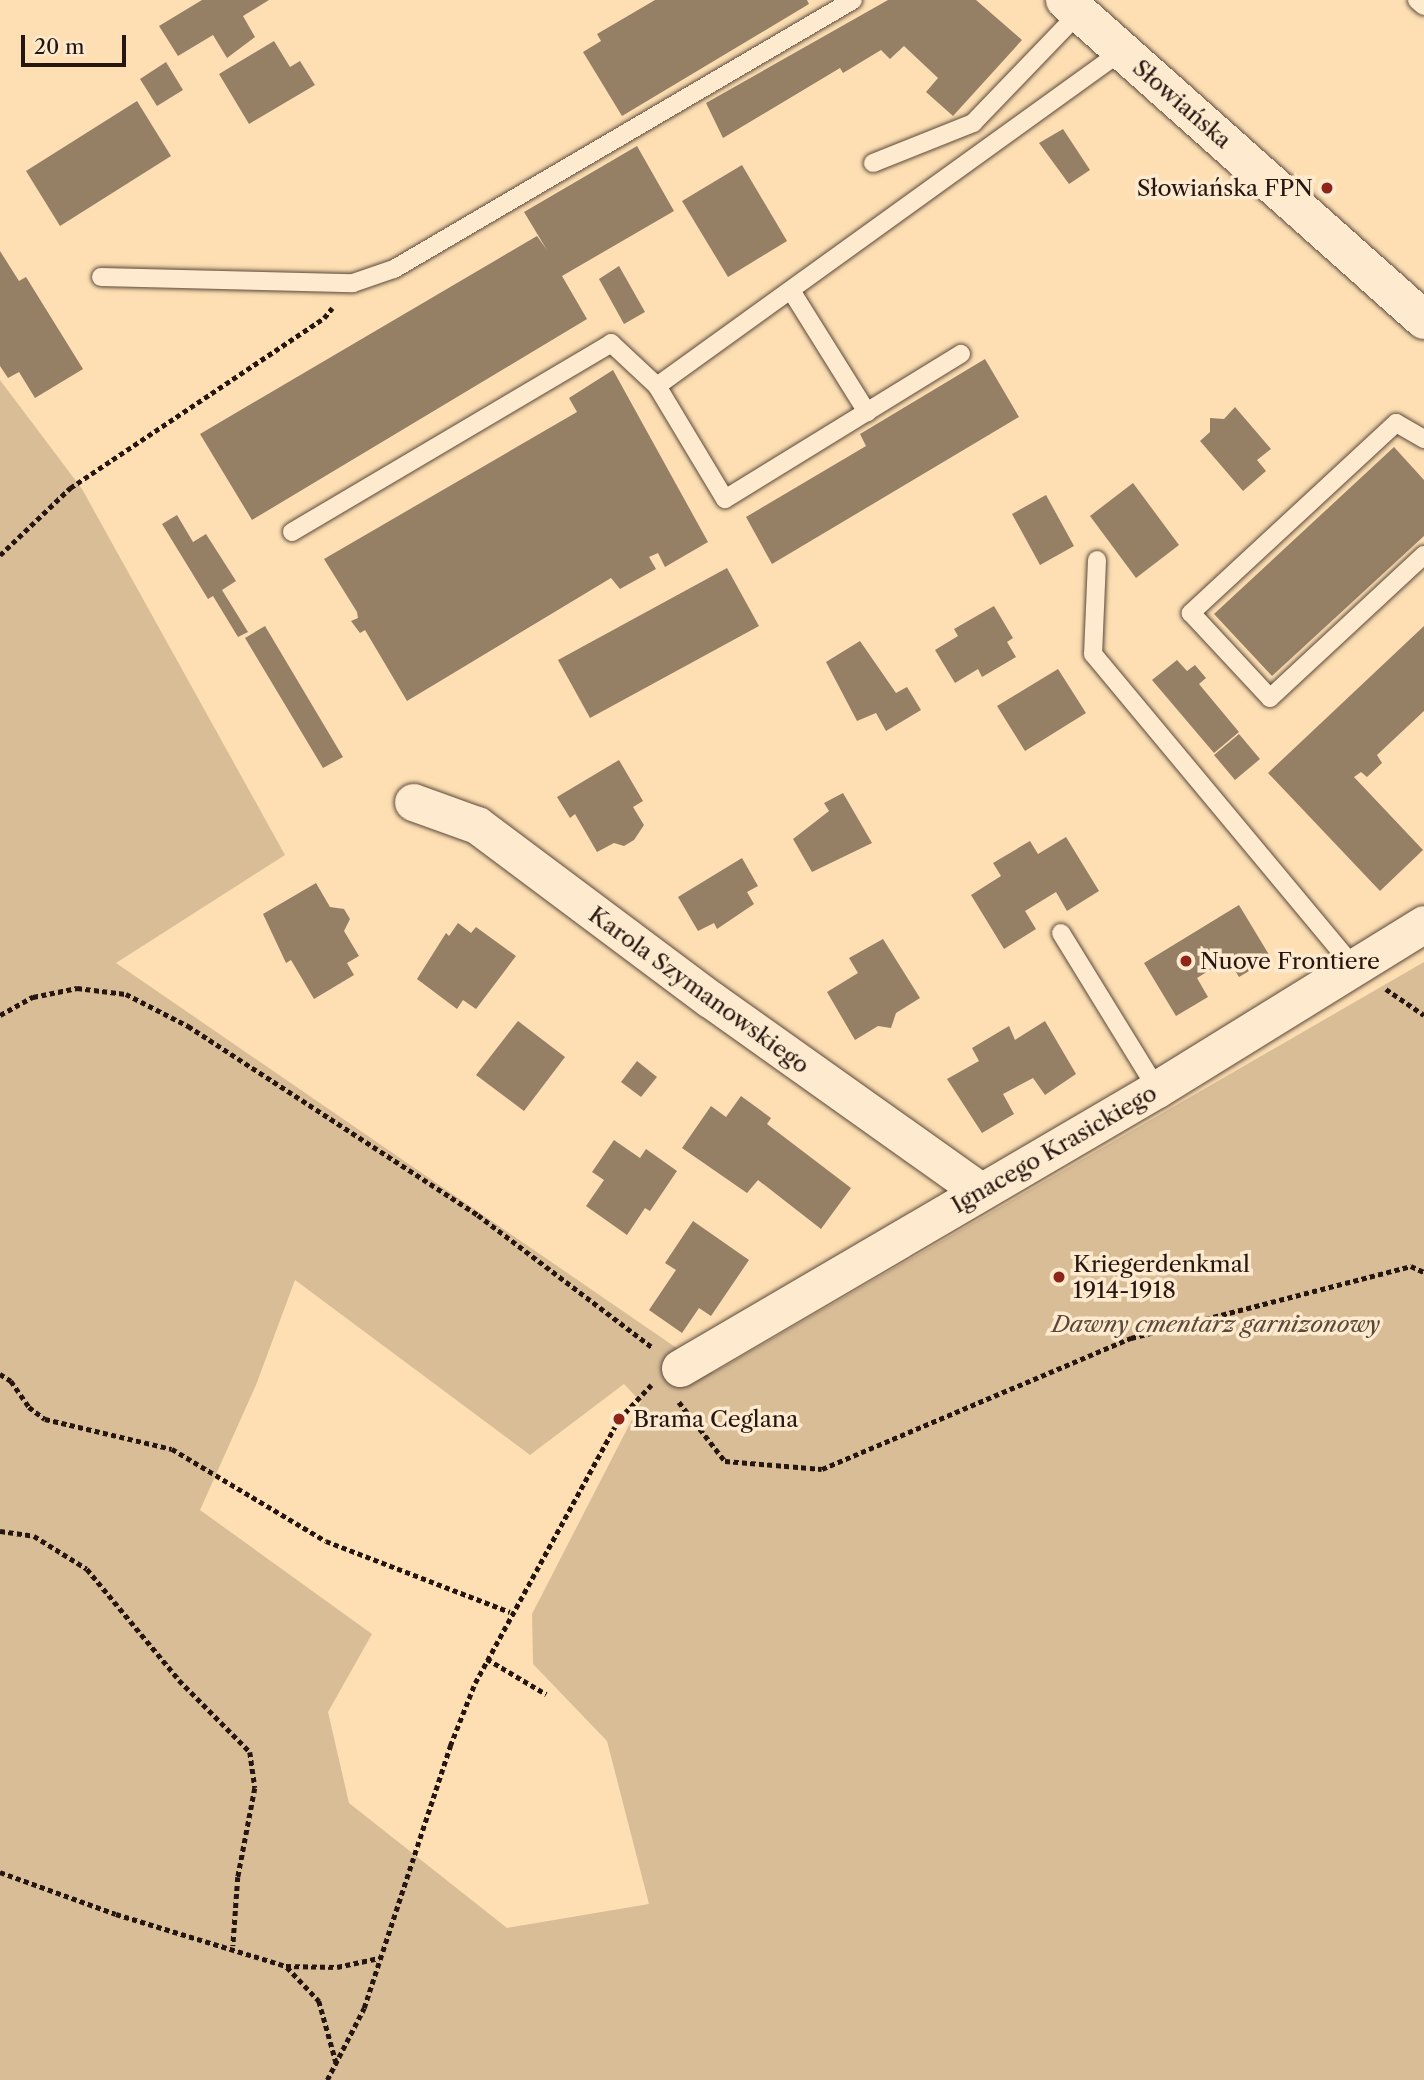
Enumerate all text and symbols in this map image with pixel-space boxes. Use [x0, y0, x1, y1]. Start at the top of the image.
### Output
scale bar [24, 21, 130, 65]
text: 20 m [34, 34, 85, 59]
street label: Słowiańska [1127, 54, 1237, 154]
place label: Słowiańska FPN [1136, 174, 1313, 202]
marker: Słowiańska FPN [1319, 180, 1335, 196]
street label: Karola Szymanowskiego [583, 901, 815, 1079]
place label: Nuove Frontiere [1200, 947, 1380, 975]
marker: Nuove Frontiere [1178, 953, 1194, 969]
street label: Ignacego Krasickiego [947, 1079, 1161, 1219]
place label: Kriegerdenkmal 1914-1918 [1073, 1250, 1250, 1304]
marker: Kriegerdenkmal 1914-1918 [1051, 1269, 1067, 1285]
park label: Dawny cmentarz garnizonowy [1052, 1310, 1380, 1338]
place label: Brama Ceglana [633, 1405, 799, 1433]
marker: Brama Ceglana [611, 1411, 627, 1427]

